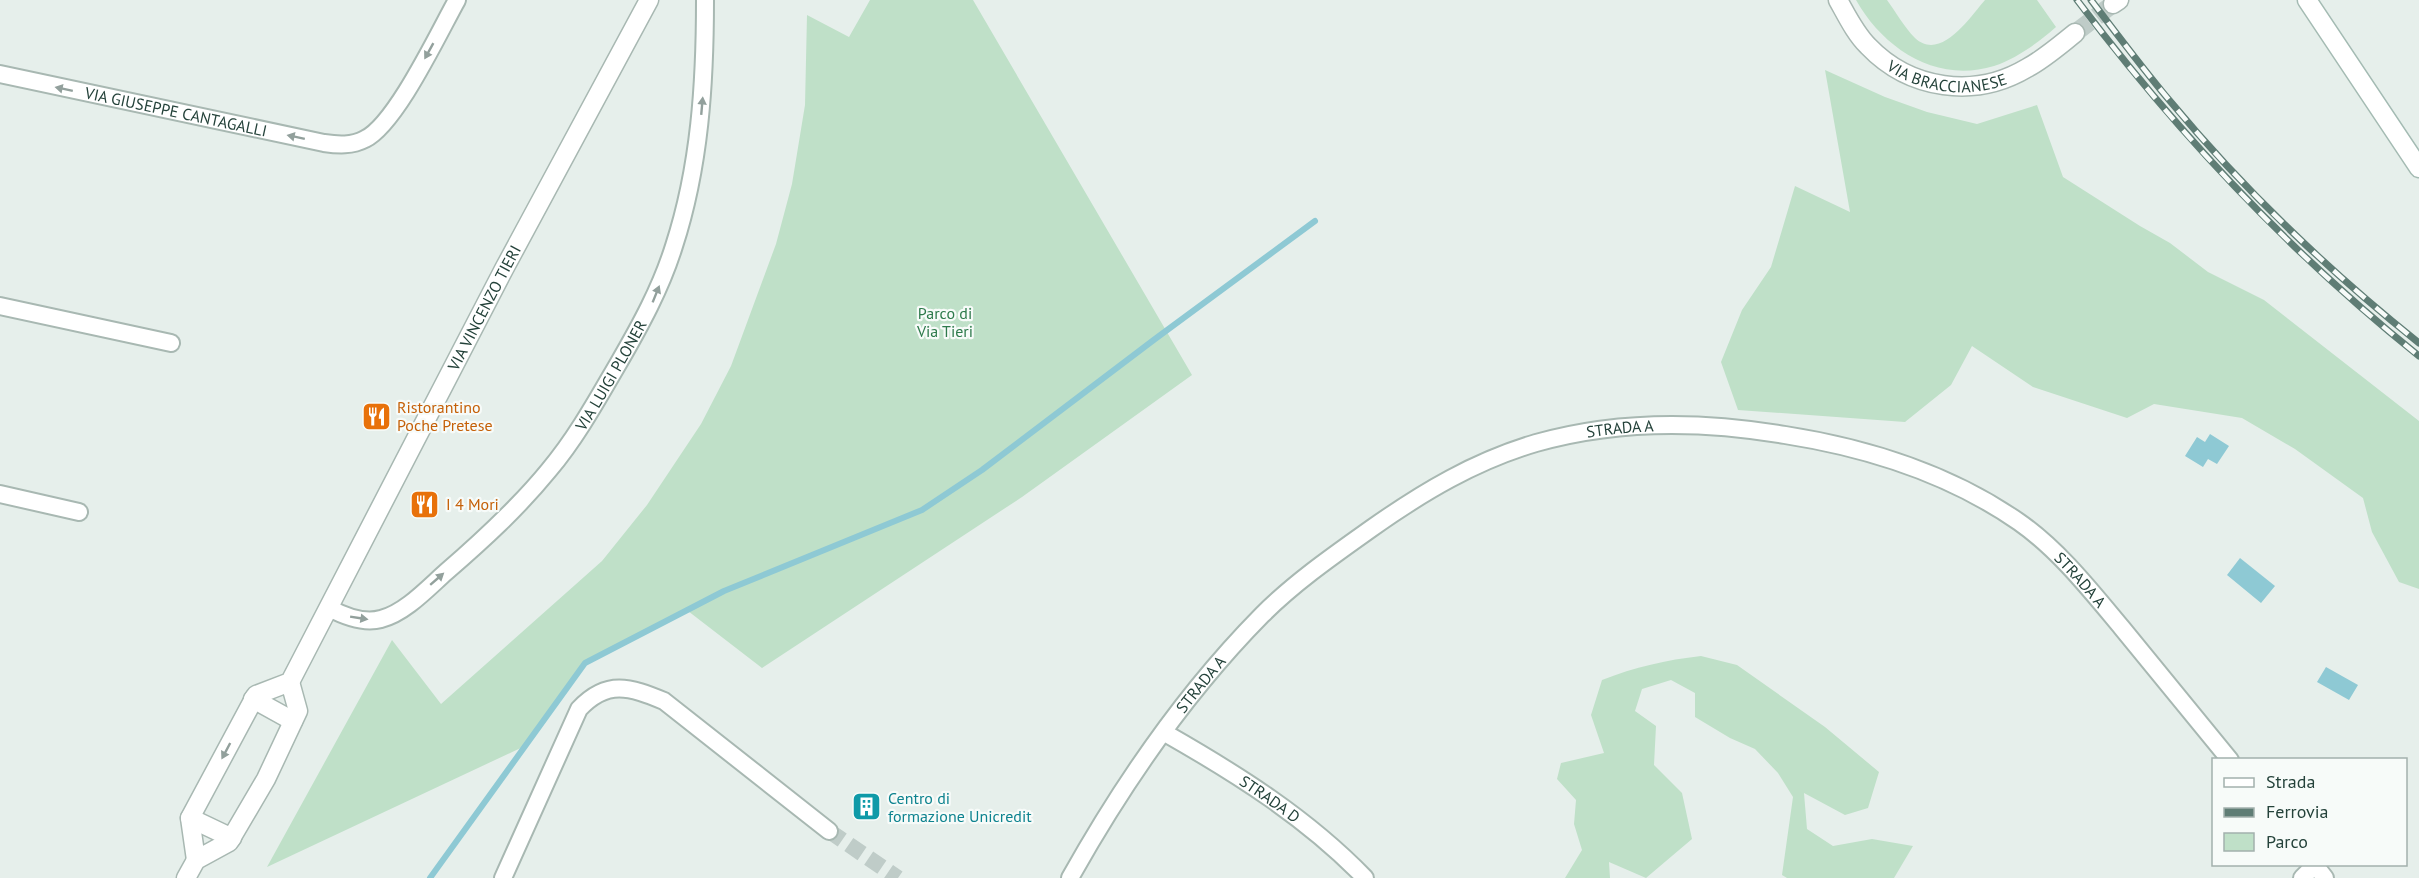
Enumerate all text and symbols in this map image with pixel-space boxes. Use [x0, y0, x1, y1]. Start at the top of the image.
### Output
one-way arrow [423, 43, 434, 59]
street label: VIA BRACCIANESE [1883, 55, 2009, 96]
street label: VIA GIUSEPPE CANTAGALLI [82, 82, 269, 141]
one-way arrow [54, 84, 73, 93]
one-way arrow [697, 96, 707, 115]
one-way arrow [286, 132, 305, 141]
street label: VIA VINCENZO TIERI [443, 242, 525, 375]
one-way arrow [652, 285, 661, 303]
park label: Parco di Via Tieri [916, 303, 973, 341]
street label: VIA LUIGI PLONER [570, 316, 651, 435]
place label: Ristorantino Poche Pretese [397, 397, 493, 435]
restaurant icon: Ristorantino Poche Pretese [360, 400, 392, 432]
street label: STRADA A [1585, 415, 1655, 442]
restaurant icon: I 4 Mori [409, 488, 441, 520]
place label: I 4 Mori [446, 494, 499, 514]
street label: STRADA A [2050, 548, 2111, 612]
one-way arrow [429, 573, 445, 586]
one-way arrow [350, 614, 369, 623]
street label: STRADA A [1171, 651, 1230, 717]
one-way arrow [221, 743, 231, 760]
legend [2212, 758, 2407, 866]
text: Strada [2266, 770, 2315, 793]
street label: STRADA D [1236, 771, 1304, 827]
place label: Centro di formazione Unicredit [888, 788, 1032, 826]
building icon: Centro di formazione Unicredit [851, 791, 883, 823]
text: Ferrovia [2266, 800, 2329, 823]
text: Parco [2266, 830, 2308, 853]

